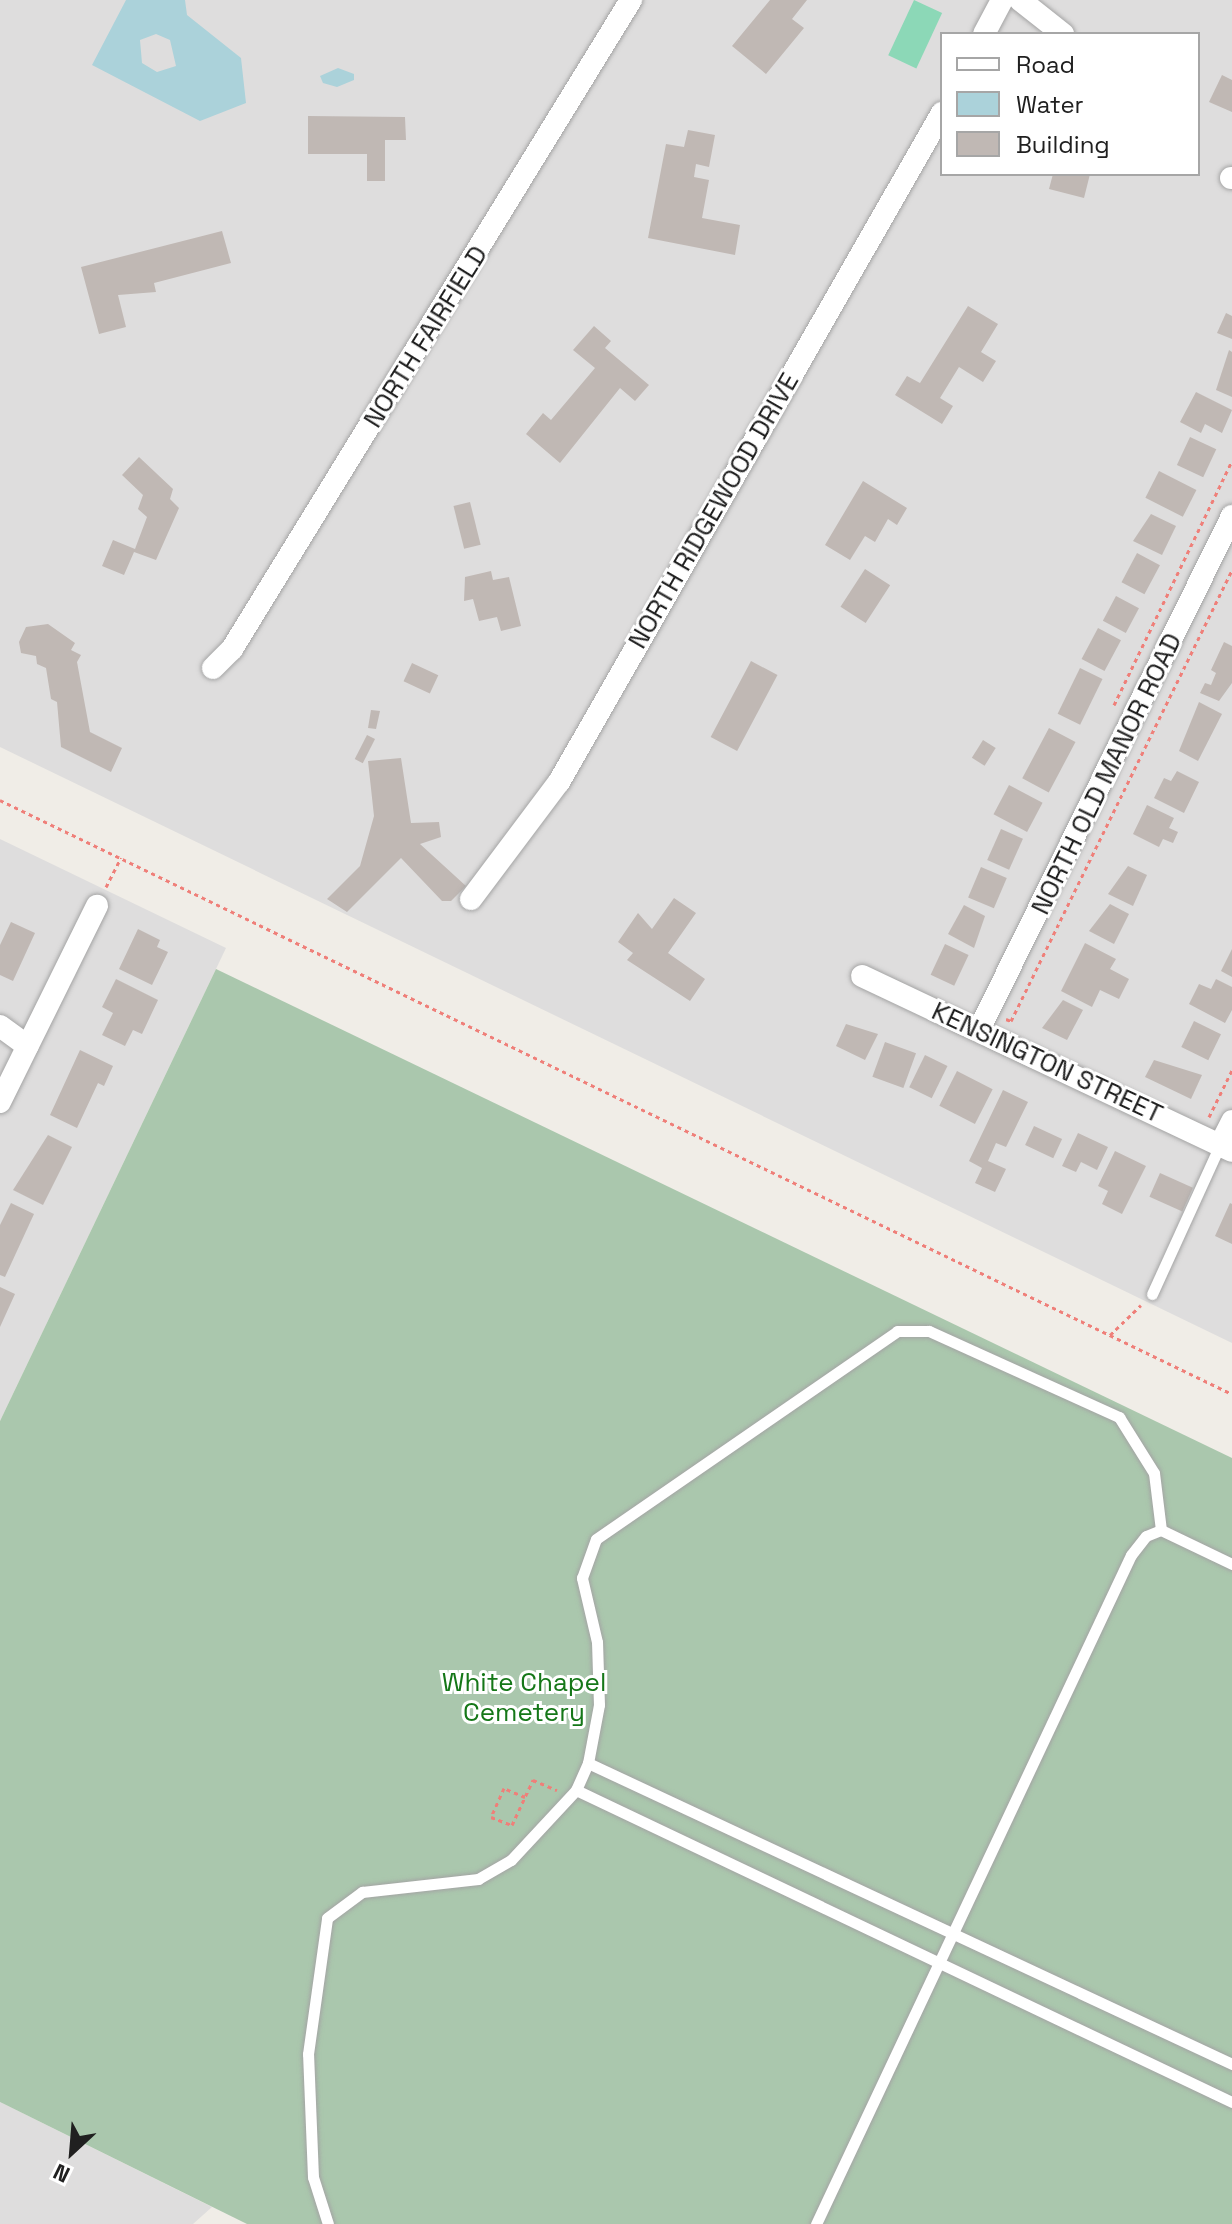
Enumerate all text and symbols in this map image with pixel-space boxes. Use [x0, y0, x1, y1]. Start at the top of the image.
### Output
legend [940, 32, 1200, 176]
text: Road [1016, 49, 1075, 80]
text: Water [1016, 89, 1084, 120]
text: Building [1016, 129, 1110, 160]
street label: NORTH FAIRFIELD [358, 240, 494, 434]
street label: NORTH RIDGEWOOD DRIVE [622, 368, 806, 654]
street label: NORTH OLD MANOR ROAD [1025, 628, 1189, 920]
street label: KENSINGTON STREET [927, 996, 1167, 1130]
park label: White Chapel Cemetery [442, 1667, 606, 1728]
north arrow [32, 2112, 112, 2192]
text: N [49, 2158, 74, 2189]

